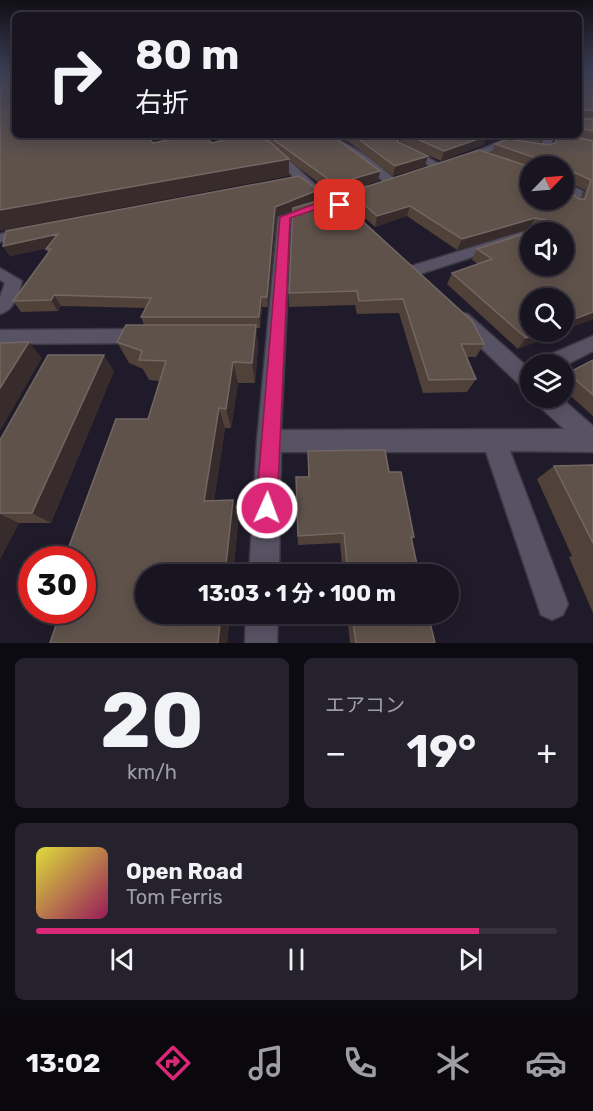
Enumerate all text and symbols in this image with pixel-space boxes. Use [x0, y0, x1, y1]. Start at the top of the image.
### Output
text: 80 m [135, 30, 239, 80]
icon: right [36, 36, 114, 114]
text: 右折 [135, 87, 189, 119]
north arrow [520, 156, 574, 210]
map controls [520, 156, 574, 408]
pin [314, 179, 365, 230]
icon: arrive [323, 188, 356, 221]
button: sound [520, 222, 574, 276]
button: search [520, 288, 574, 342]
button: layers [520, 354, 574, 408]
position arrow [235, 476, 299, 540]
speed limit sign: 30 [18, 546, 96, 624]
text: 13:03 · 1 分 · 100 m [198, 580, 396, 607]
text: 20 [100, 674, 204, 767]
text: エアコン [325, 693, 405, 717]
text: 19° [407, 725, 476, 778]
text: − [325, 733, 346, 772]
text: + [536, 733, 557, 772]
text: km/h [127, 760, 177, 784]
text: Open Road [126, 858, 243, 885]
text: Tom Ferris [126, 885, 223, 909]
icon: previous [106, 943, 139, 976]
icon: pause [280, 943, 313, 976]
icon: next [454, 943, 487, 976]
icon: directions [152, 1042, 194, 1084]
icon: music [245, 1042, 287, 1084]
icon: phone [339, 1042, 381, 1084]
icon: climate [432, 1042, 474, 1084]
icon: car [525, 1042, 567, 1084]
text: 13:02 [26, 1047, 101, 1079]

